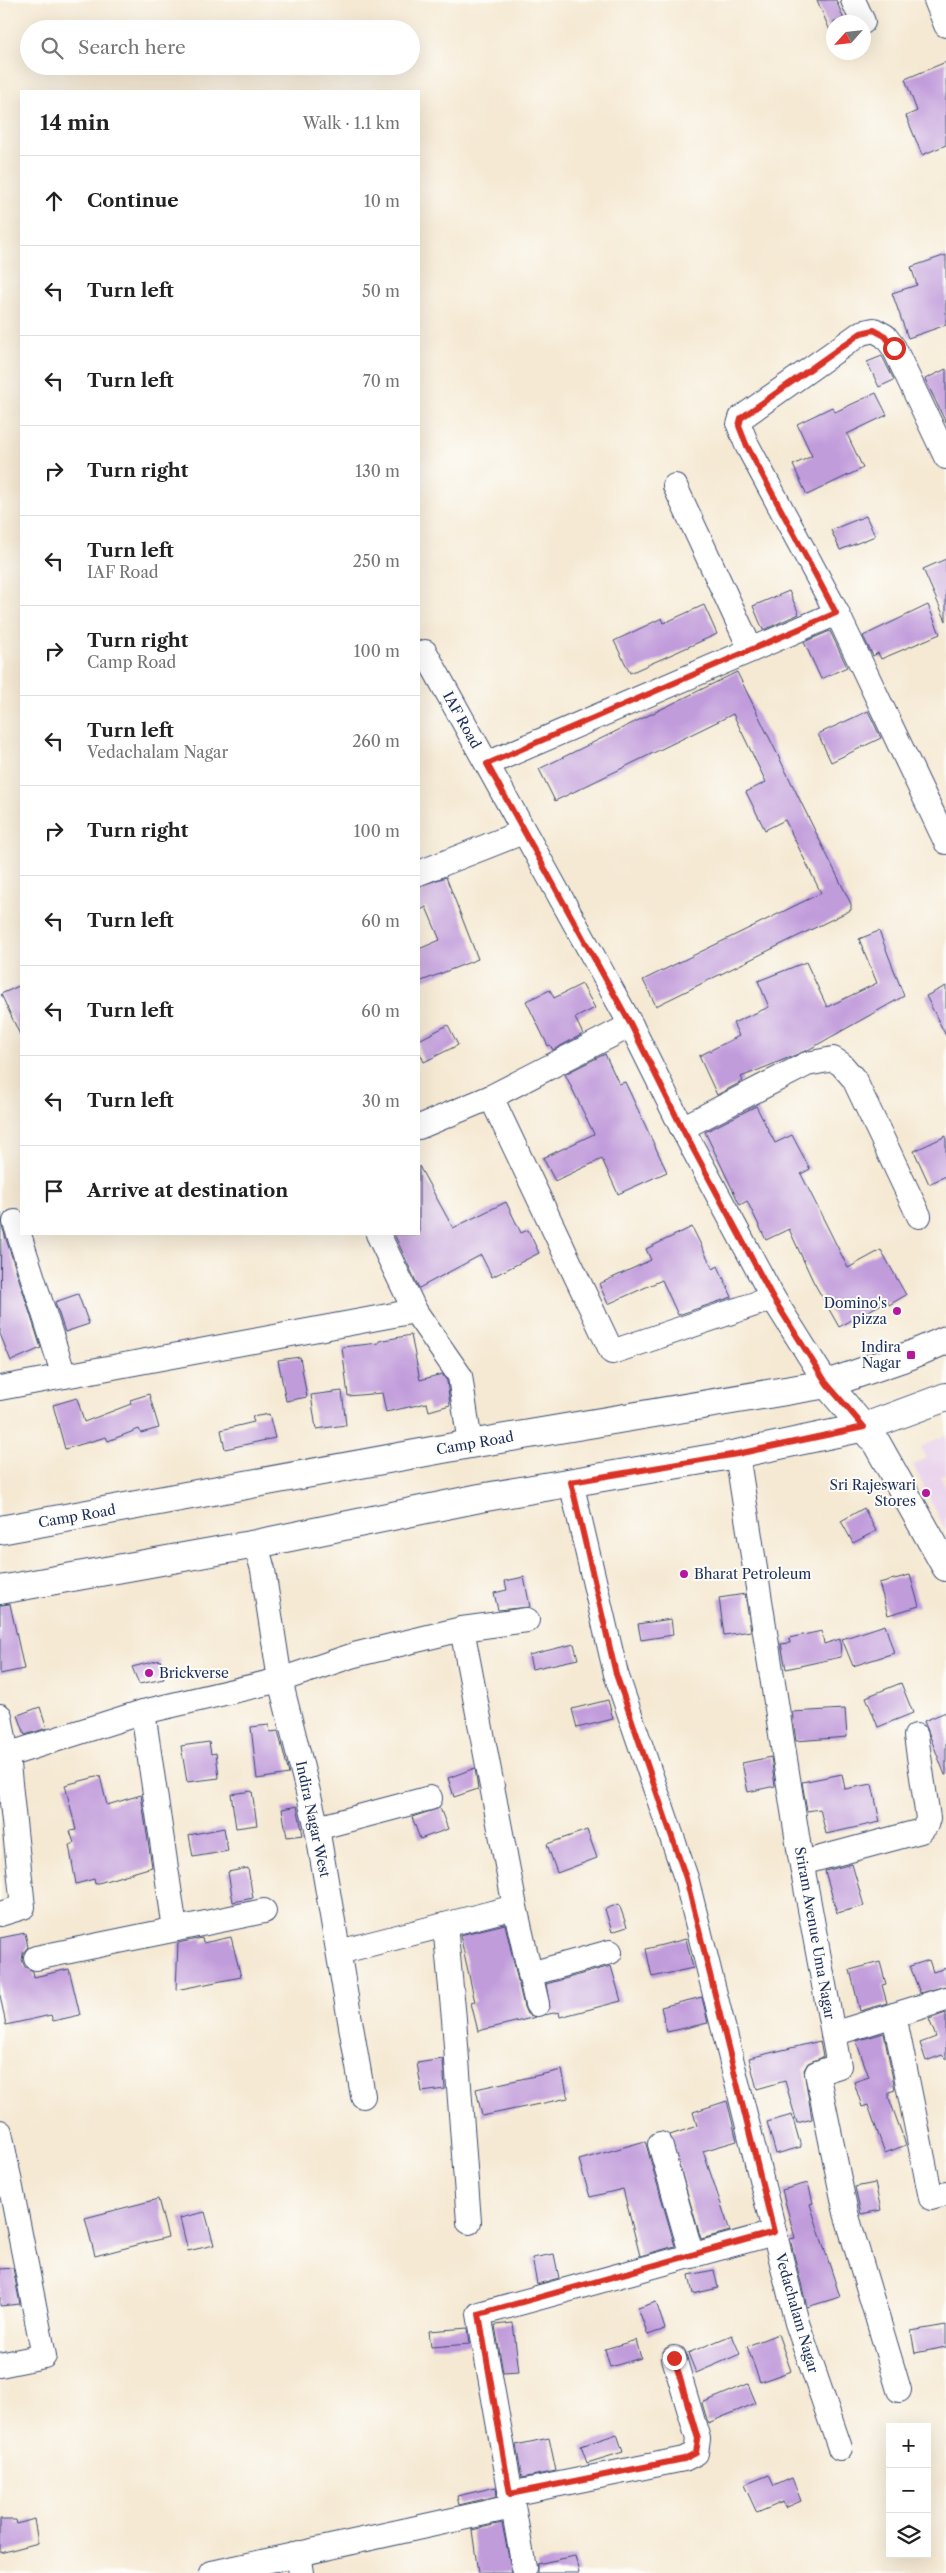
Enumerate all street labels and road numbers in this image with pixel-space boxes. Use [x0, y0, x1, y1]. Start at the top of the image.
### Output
street label: IAF Road [439, 688, 485, 752]
street label: Camp Road [435, 1427, 516, 1459]
street label: Camp Road [37, 1500, 118, 1532]
street label: Indira Nagar West [292, 1759, 334, 1879]
street label: Sriram Avenue Uma Nagar [791, 1845, 839, 2021]
street label: Vedachalam Nagar [771, 2250, 823, 2375]

